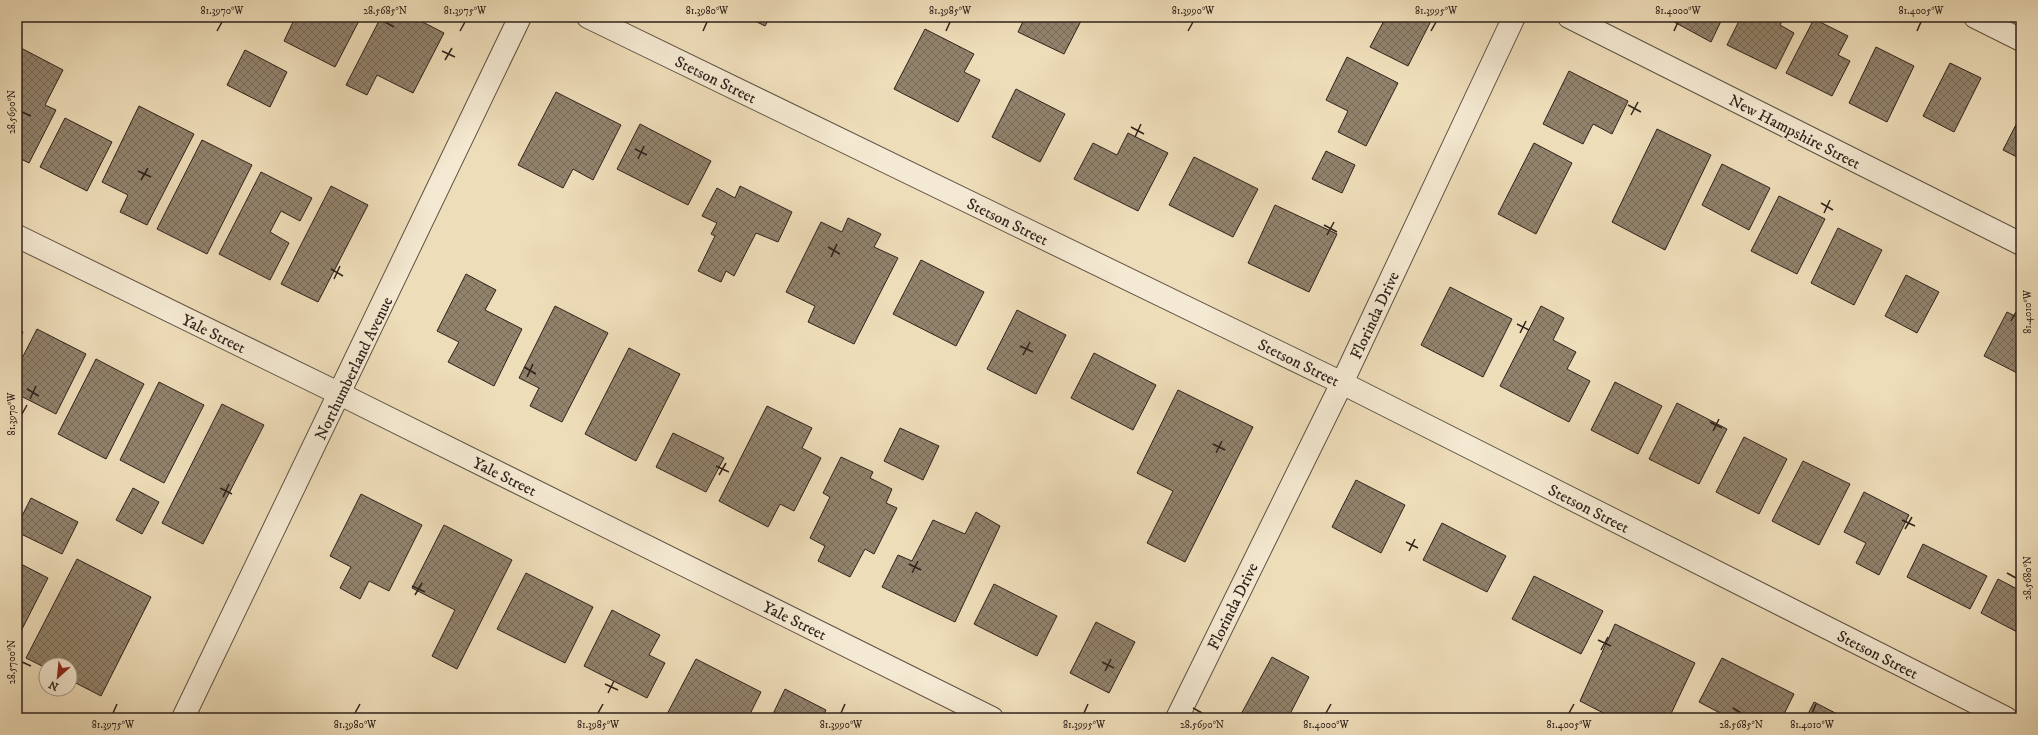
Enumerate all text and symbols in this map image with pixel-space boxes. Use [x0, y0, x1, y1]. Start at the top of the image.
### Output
text: 81.3970°W [201, 5, 244, 17]
text: 28.5685°N [363, 5, 407, 17]
text: 81.3975°W [444, 5, 487, 17]
text: 81.3980°W [686, 5, 729, 17]
text: 81.3985°W [929, 5, 972, 17]
text: 81.3990°W [1172, 5, 1215, 17]
text: 81.3995°W [1415, 5, 1458, 17]
text: 81.4000°W [1655, 5, 1702, 17]
text: 81.4005°W [1899, 5, 1944, 17]
street label: Stetson Street [672, 52, 760, 108]
text: 28.5690°N [6, 90, 18, 134]
street label: New Hampshire Street [1725, 90, 1864, 174]
street label: Stetson Street [964, 194, 1052, 250]
street label: Florinda Drive [1346, 268, 1404, 362]
text: 81.4010°W [2022, 289, 2034, 334]
street label: Northumberland Avenue [310, 293, 397, 443]
street label: Yale Street [178, 310, 249, 358]
street label: Stetson Street [1255, 335, 1343, 391]
text: 81.3970°W [6, 392, 18, 435]
street label: Yale Street [469, 453, 540, 501]
street label: Stetson Street [1545, 480, 1632, 538]
text: 28.5680°N [2022, 556, 2034, 600]
street label: Florinda Drive [1203, 559, 1263, 653]
street label: Yale Street [759, 597, 830, 645]
street label: Stetson Street [1834, 626, 1921, 684]
text: 28.5700°N [6, 640, 18, 684]
north arrow [38, 657, 78, 697]
text: N [47, 677, 61, 693]
text: 81.3975°W [92, 719, 135, 731]
text: 81.3980°W [334, 719, 377, 731]
text: 81.3985°W [577, 719, 620, 731]
text: 81.3990°W [820, 719, 863, 731]
text: 81.3995°W [1063, 719, 1106, 731]
text: 28.5690°N [1180, 719, 1224, 731]
text: 81.4000°W [1303, 719, 1350, 731]
text: 81.4005°W [1547, 719, 1592, 731]
text: 28.5685°N [1719, 719, 1763, 731]
text: 81.4010°W [1790, 719, 1835, 731]

